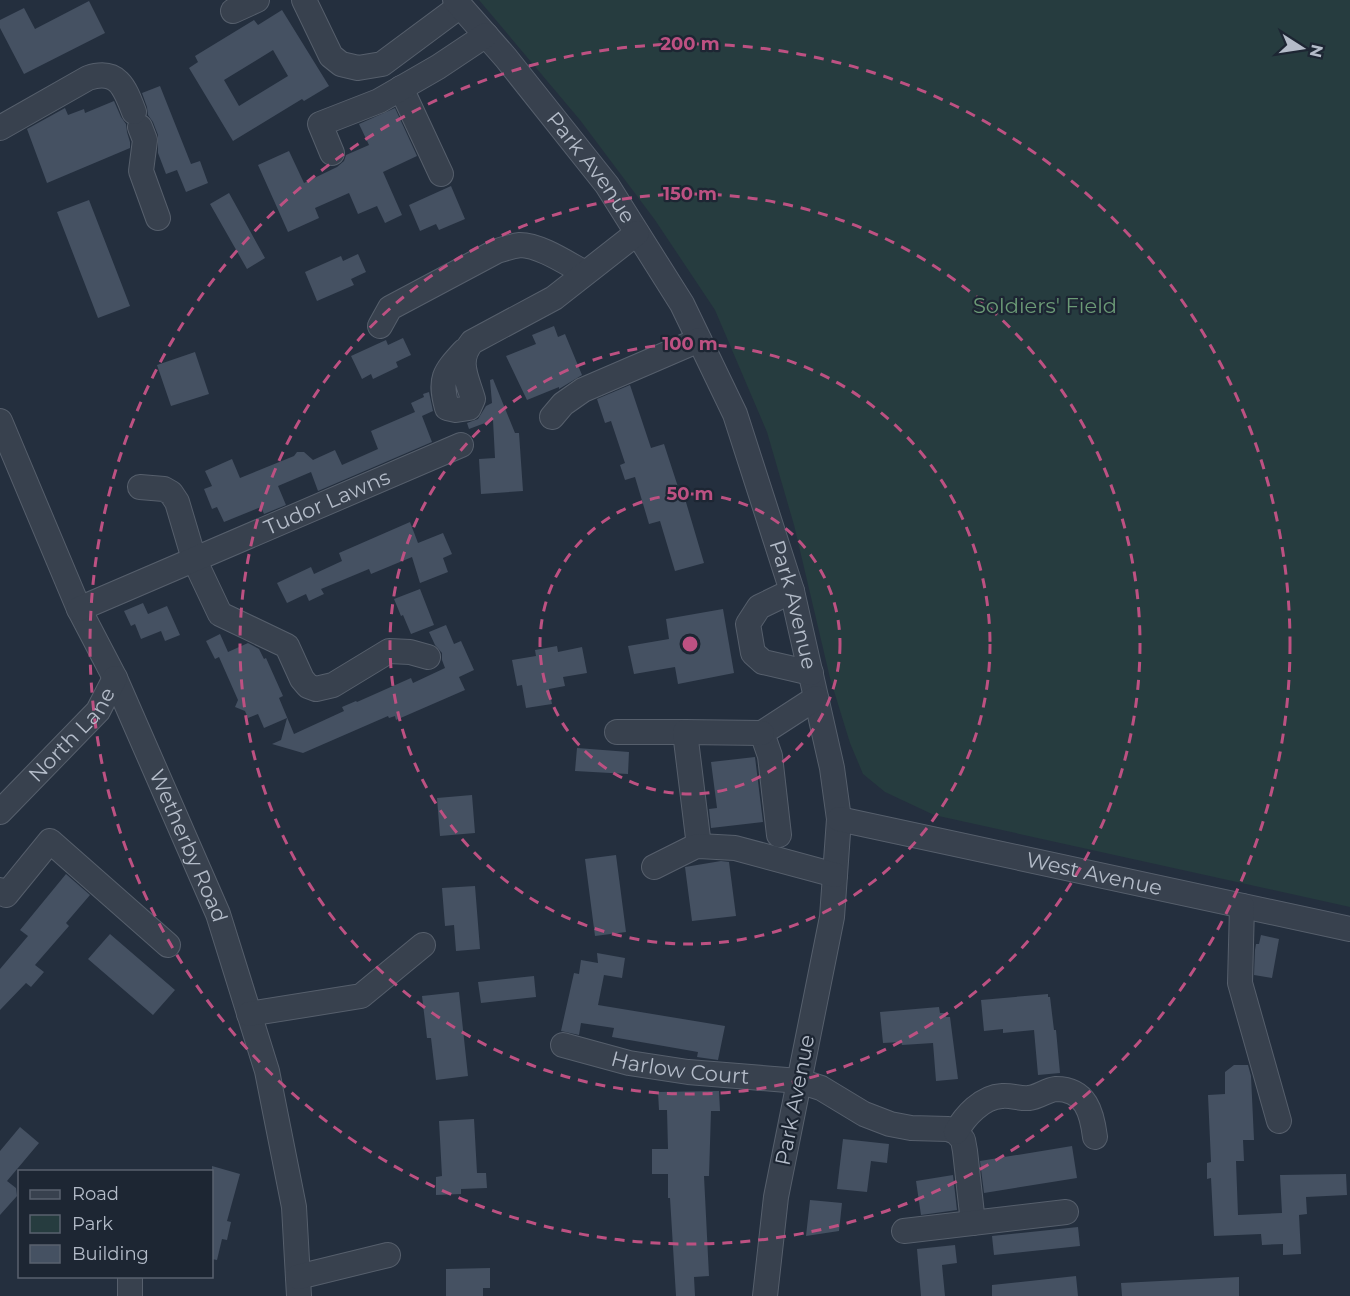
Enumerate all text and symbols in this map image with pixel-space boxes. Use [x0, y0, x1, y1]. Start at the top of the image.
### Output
north arrow [1272, 18, 1332, 78]
text: 200 m [660, 33, 720, 55]
text: N [1306, 43, 1327, 59]
street label: Park Avenue [542, 107, 641, 228]
text: 150 m [663, 183, 717, 205]
park label: Soldiers' Field [973, 293, 1117, 318]
text: 100 m [662, 333, 718, 355]
street label: Tudor Lawns [260, 464, 394, 540]
text: 50 m [667, 483, 713, 505]
street label: Park Avenue [764, 537, 822, 672]
centre of rings [680, 634, 700, 654]
street label: North Lane [23, 683, 120, 787]
street label: Wetherby Road [144, 765, 233, 925]
street label: West Avenue [1024, 847, 1165, 900]
street label: Park Avenue [770, 1032, 819, 1167]
street label: Harlow Court [608, 1046, 750, 1089]
legend [18, 1170, 213, 1278]
text: Road [72, 1183, 119, 1205]
text: Park [72, 1213, 113, 1235]
text: Building [72, 1243, 149, 1265]

